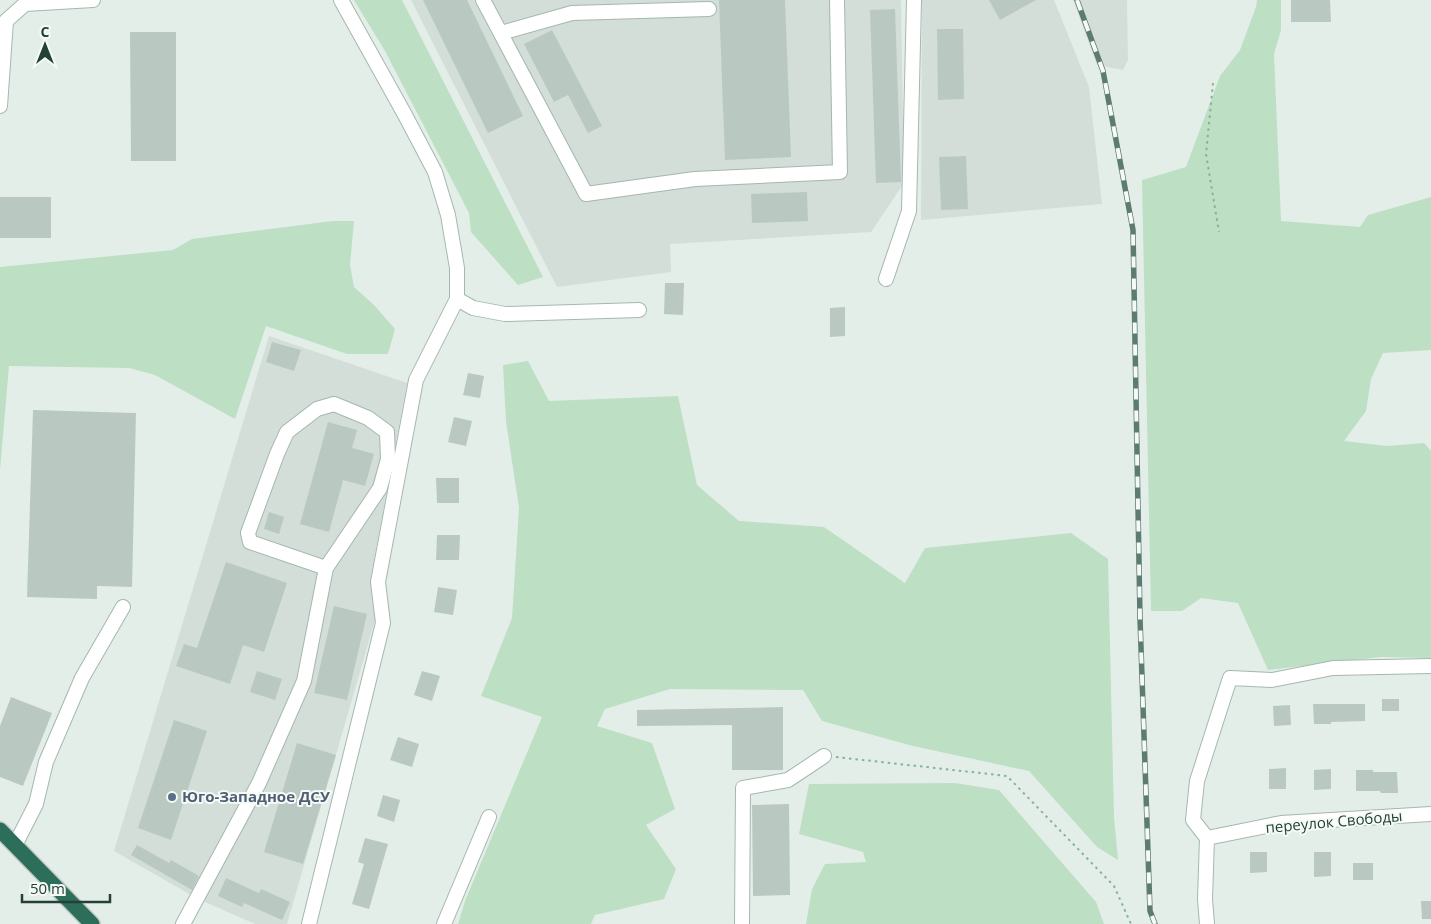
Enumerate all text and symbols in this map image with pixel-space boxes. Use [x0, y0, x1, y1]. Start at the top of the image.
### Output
north arrow [20, 20, 70, 70]
text: С [41, 22, 50, 41]
place label: Юго-Западное ДСУ [182, 786, 330, 806]
marker: Юго-Западное ДСУ [166, 791, 178, 803]
street label: переулок Свободы [1265, 805, 1403, 837]
scale bar [22, 872, 110, 904]
text: 50 m [30, 878, 65, 898]

